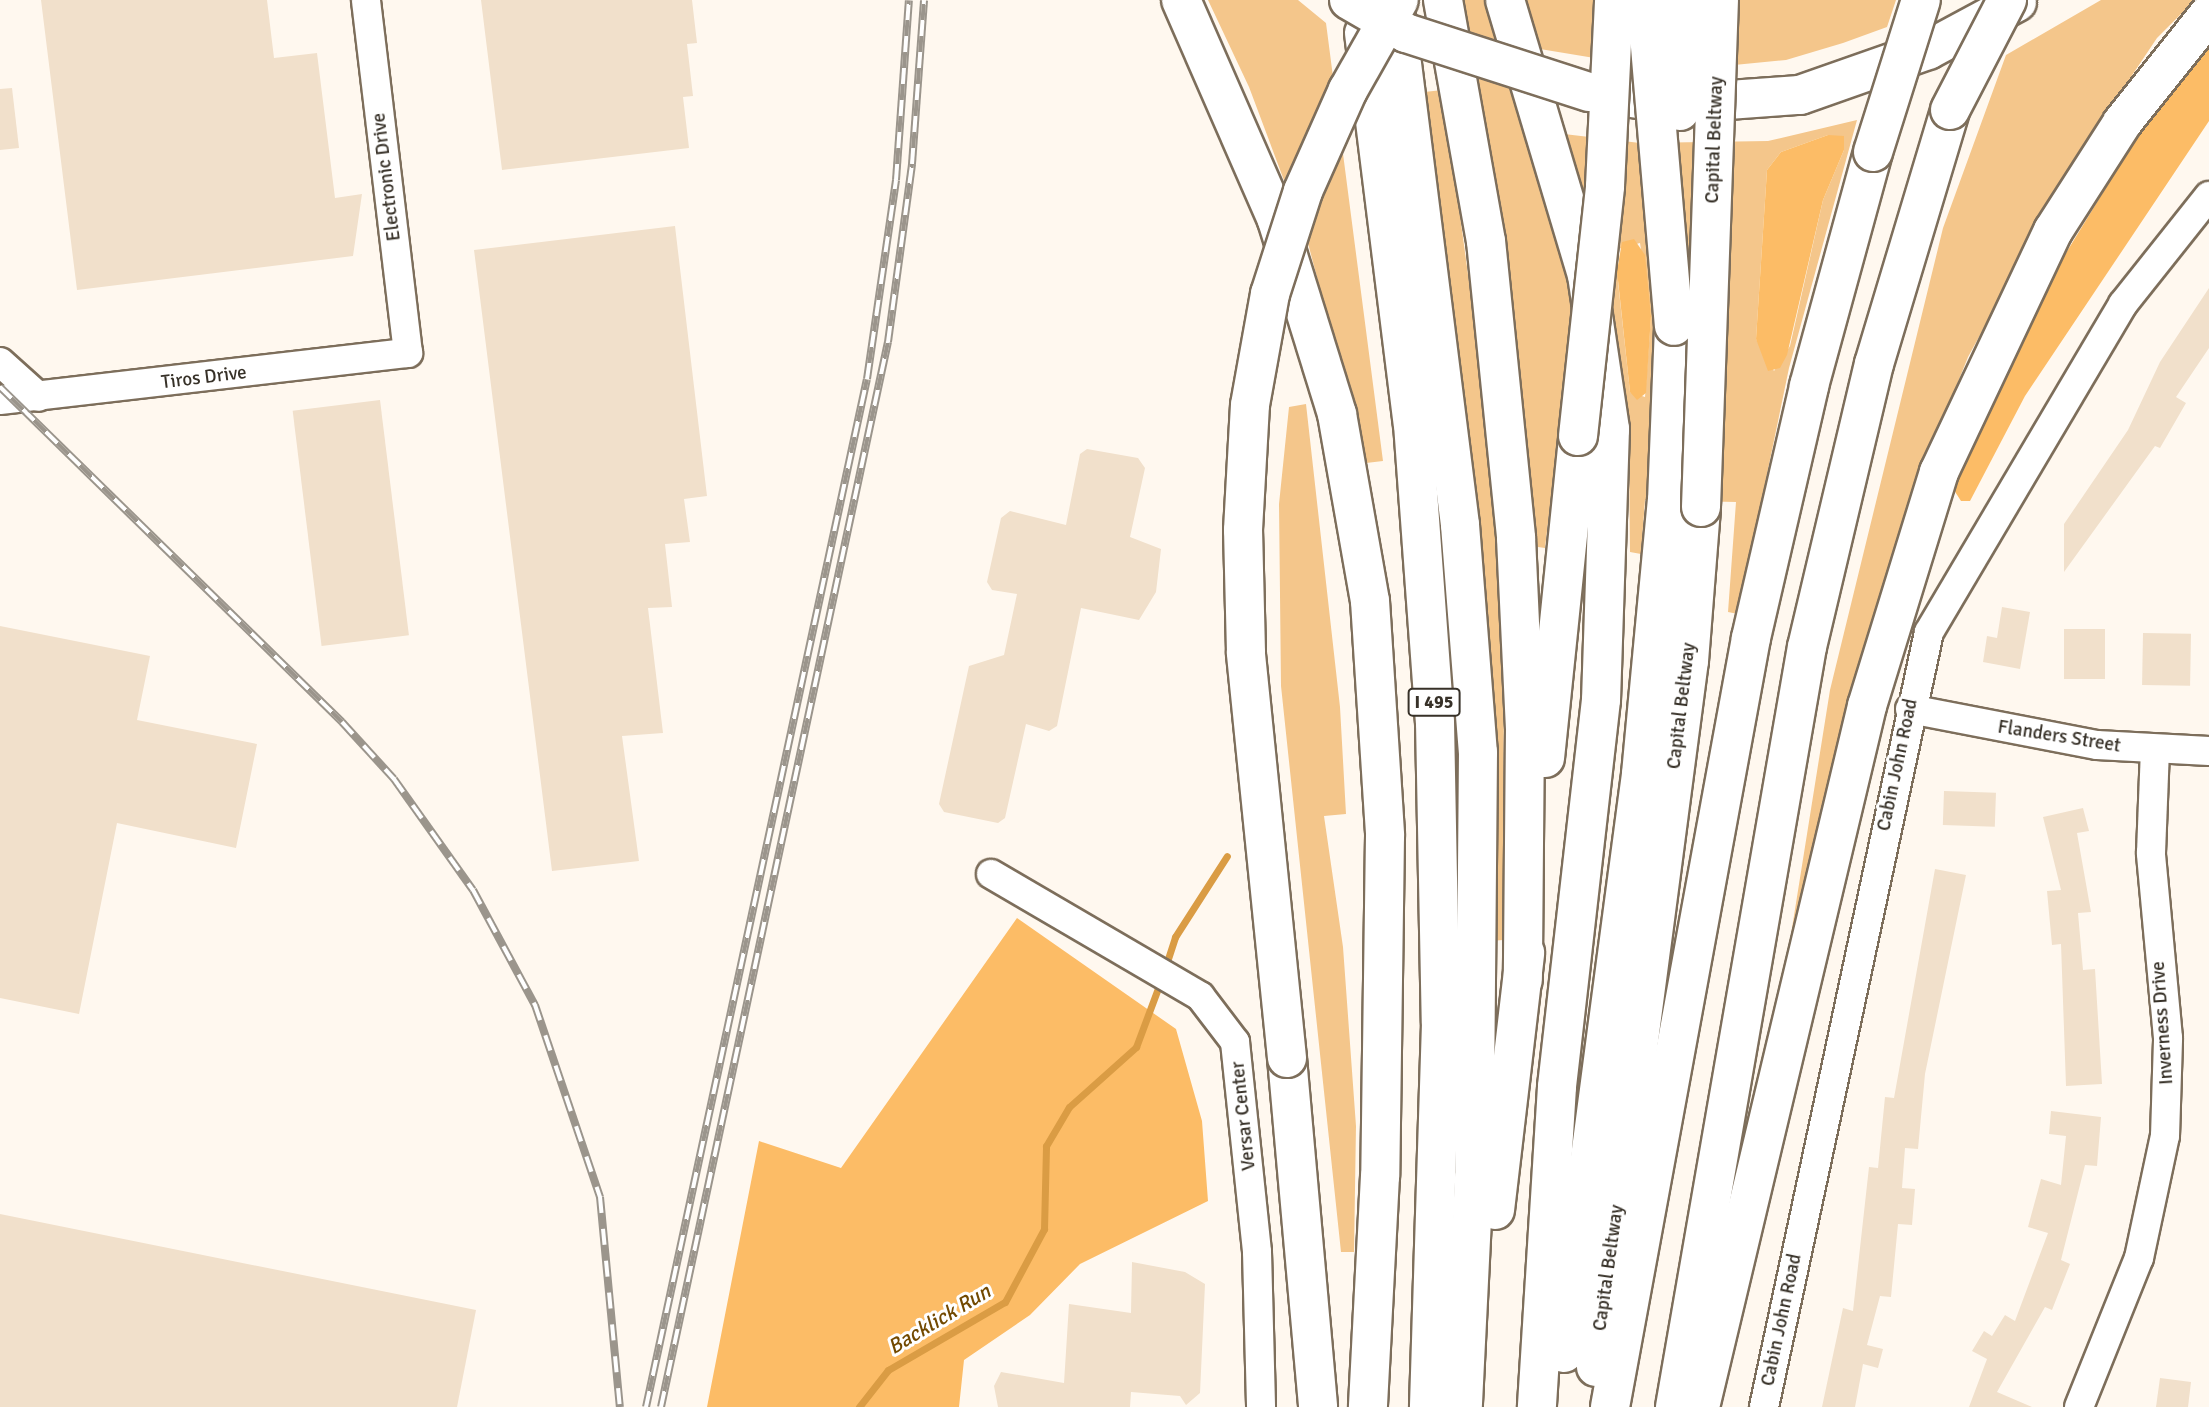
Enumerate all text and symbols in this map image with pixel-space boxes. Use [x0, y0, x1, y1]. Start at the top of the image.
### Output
street label: Capital Beltway [1701, 76, 1729, 204]
street label: Electronic Drive [368, 112, 406, 242]
street label: Tiros Drive [160, 361, 248, 395]
street label: Capital Beltway [1663, 642, 1701, 770]
road number: I 495 [1406, 688, 1462, 716]
street label: Cabin John Road [1873, 697, 1923, 833]
street label: Flanders Street [1996, 716, 2122, 758]
street label: Inverness Drive [2147, 960, 2179, 1086]
street label: Versar Center [1227, 1060, 1261, 1172]
street label: Capital Beltway [1589, 1204, 1629, 1332]
street label: Cabin John Road [1757, 1252, 1807, 1388]
water label: Backlick Run [883, 1279, 995, 1359]

